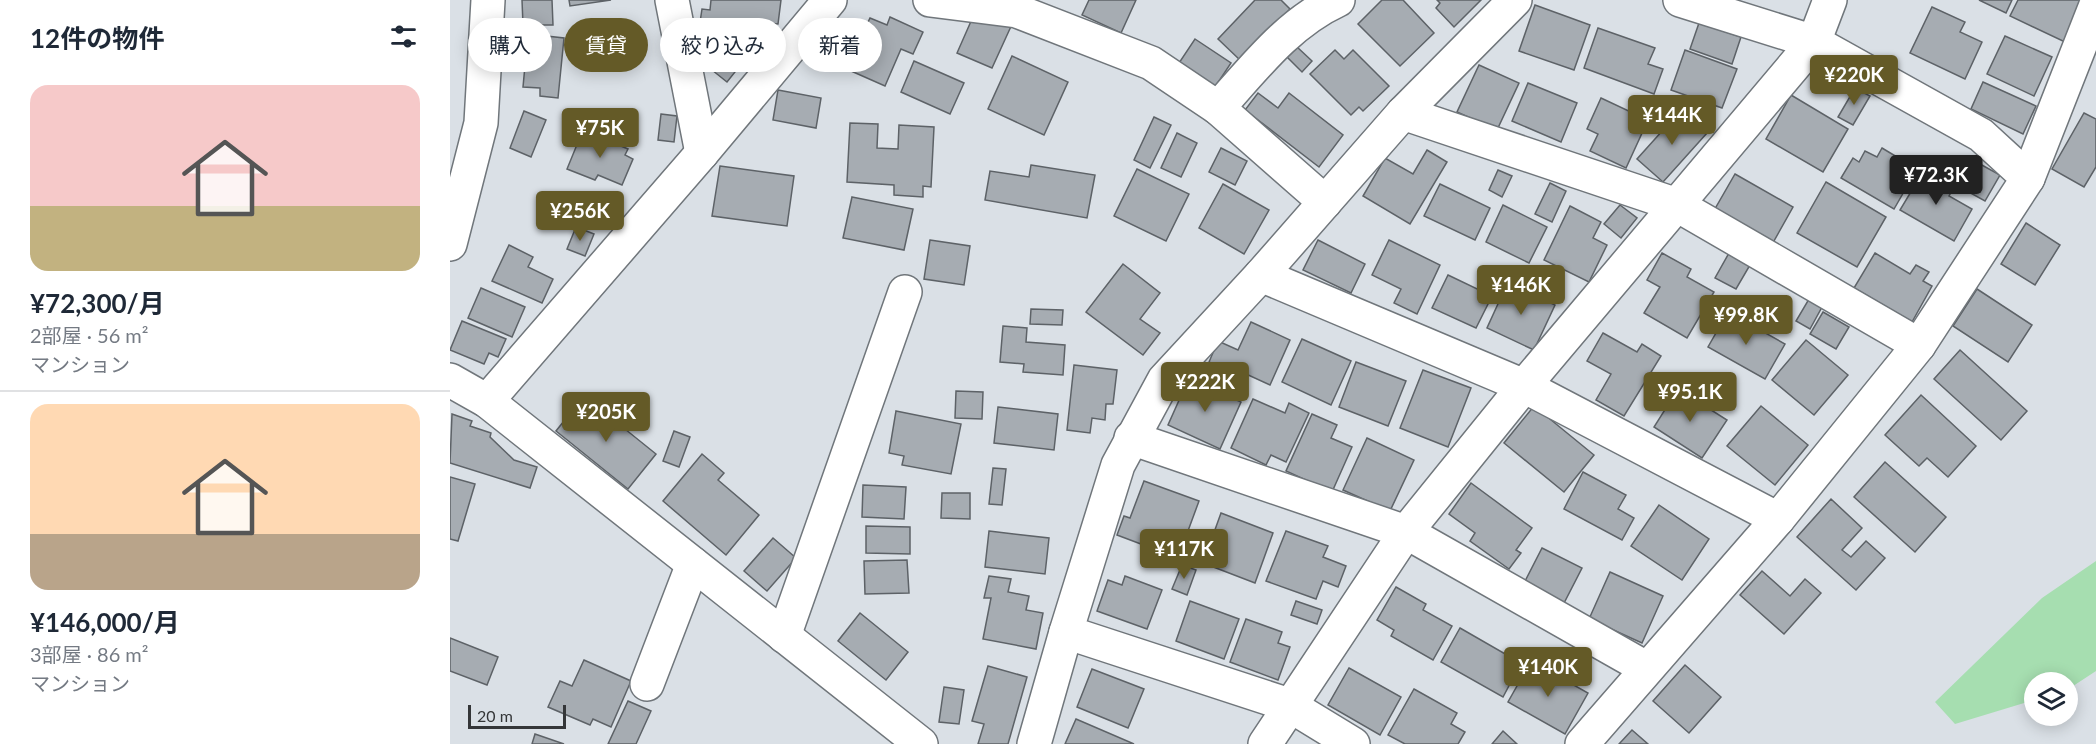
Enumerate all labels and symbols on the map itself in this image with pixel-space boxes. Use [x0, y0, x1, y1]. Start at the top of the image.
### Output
pin: ¥220K [1812, 55, 1896, 106]
pin: ¥144K [1630, 95, 1714, 146]
pin: ¥75K [564, 108, 636, 159]
pin: ¥72.3K [1887, 155, 1985, 206]
pin: ¥256K [538, 191, 622, 242]
pin: ¥146K [1479, 265, 1563, 316]
pin: ¥99.8K [1697, 295, 1795, 346]
pin: ¥222K [1163, 362, 1247, 413]
pin: ¥95.1K [1641, 372, 1739, 423]
pin: ¥205K [564, 392, 648, 443]
pin: ¥117K [1142, 529, 1226, 580]
pin: ¥140K [1506, 647, 1590, 698]
scale bar [468, 702, 566, 730]

